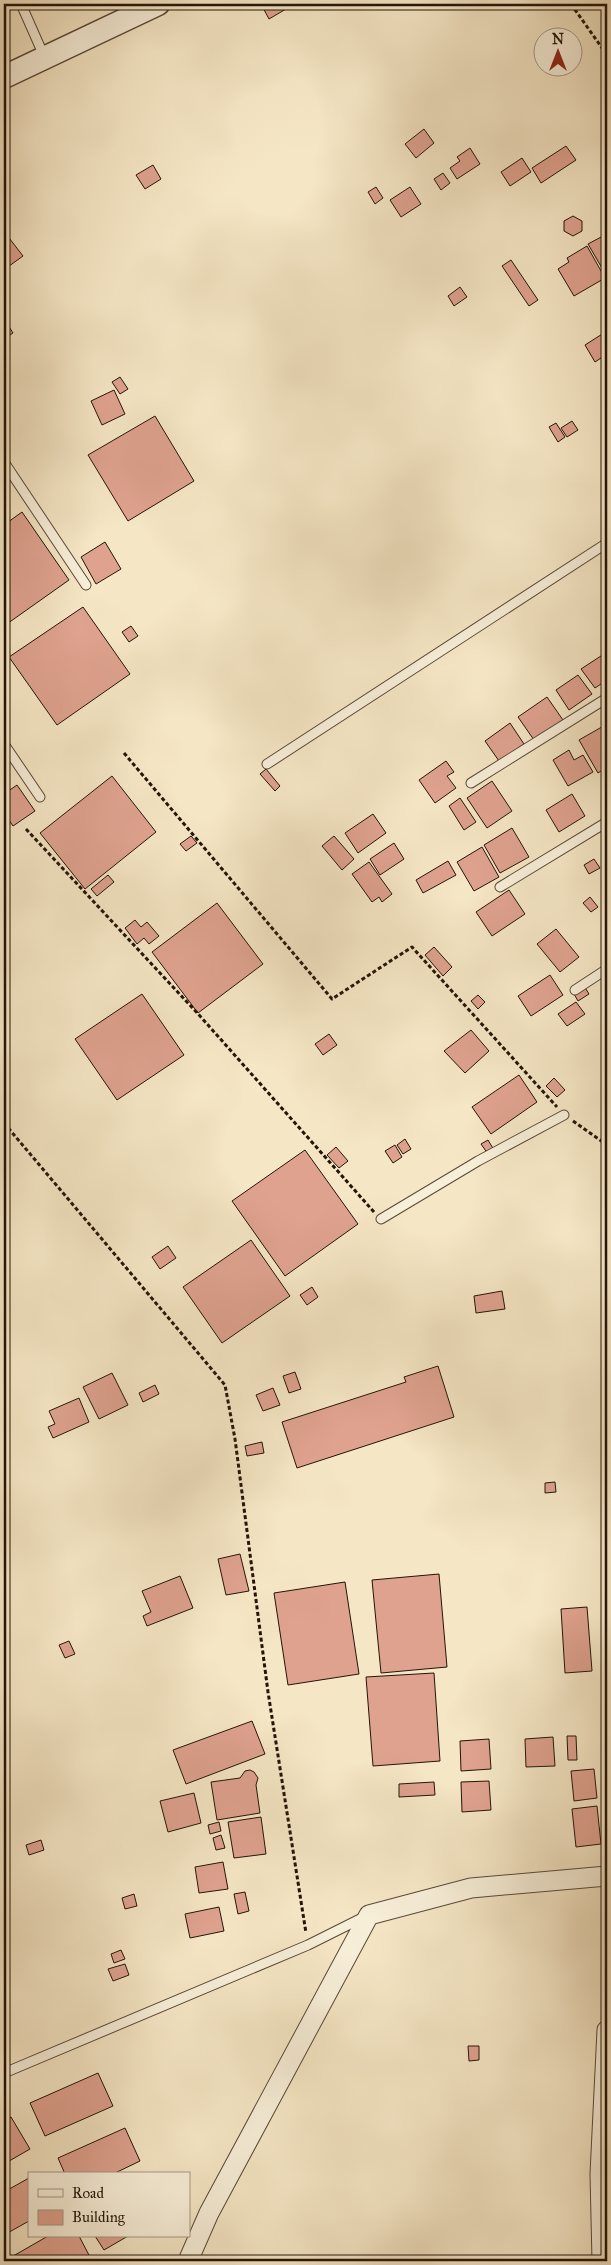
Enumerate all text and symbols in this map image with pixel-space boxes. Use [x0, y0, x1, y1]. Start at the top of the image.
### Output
north arrow [534, 28, 584, 78]
text: N [552, 31, 564, 48]
legend [28, 2172, 190, 2238]
text: Road [72, 2184, 104, 2202]
text: Building [72, 2208, 126, 2226]

